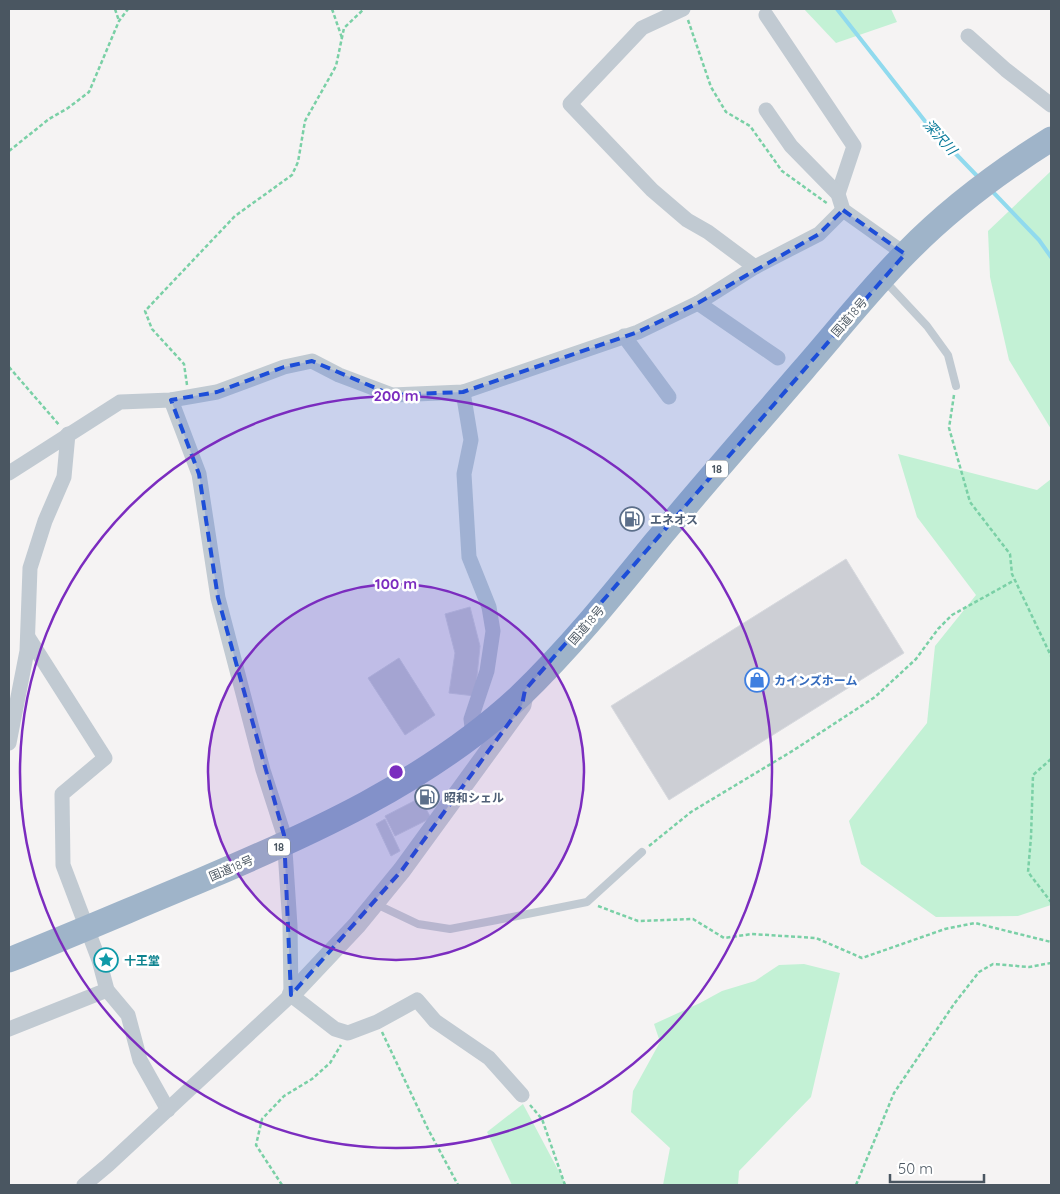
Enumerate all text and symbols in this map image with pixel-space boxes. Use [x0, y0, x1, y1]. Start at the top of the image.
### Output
water label: 深沢川 [919, 115, 962, 160]
street label: 国道18号 [828, 294, 870, 340]
text: 200 m [374, 386, 419, 405]
road number: 18 [706, 460, 728, 478]
fuel station icon: エネオス [619, 506, 645, 532]
place label: エネオス [650, 512, 698, 527]
text: 100 m [375, 574, 417, 593]
street label: 国道18号 [565, 602, 607, 648]
shop icon: カインズホーム [744, 667, 770, 693]
place label: カインズホーム [774, 673, 857, 688]
centre of rings [387, 763, 405, 781]
fuel station icon: 昭和シェル [414, 784, 440, 810]
place label: 昭和シェル [444, 790, 504, 805]
road number: 18 [268, 839, 290, 856]
street label: 国道18号 [206, 852, 256, 884]
place icon: 十王堂 [93, 947, 119, 973]
place label: 十王堂 [124, 953, 160, 968]
scale bar [890, 1152, 984, 1184]
text: 50 m [898, 1159, 933, 1178]

